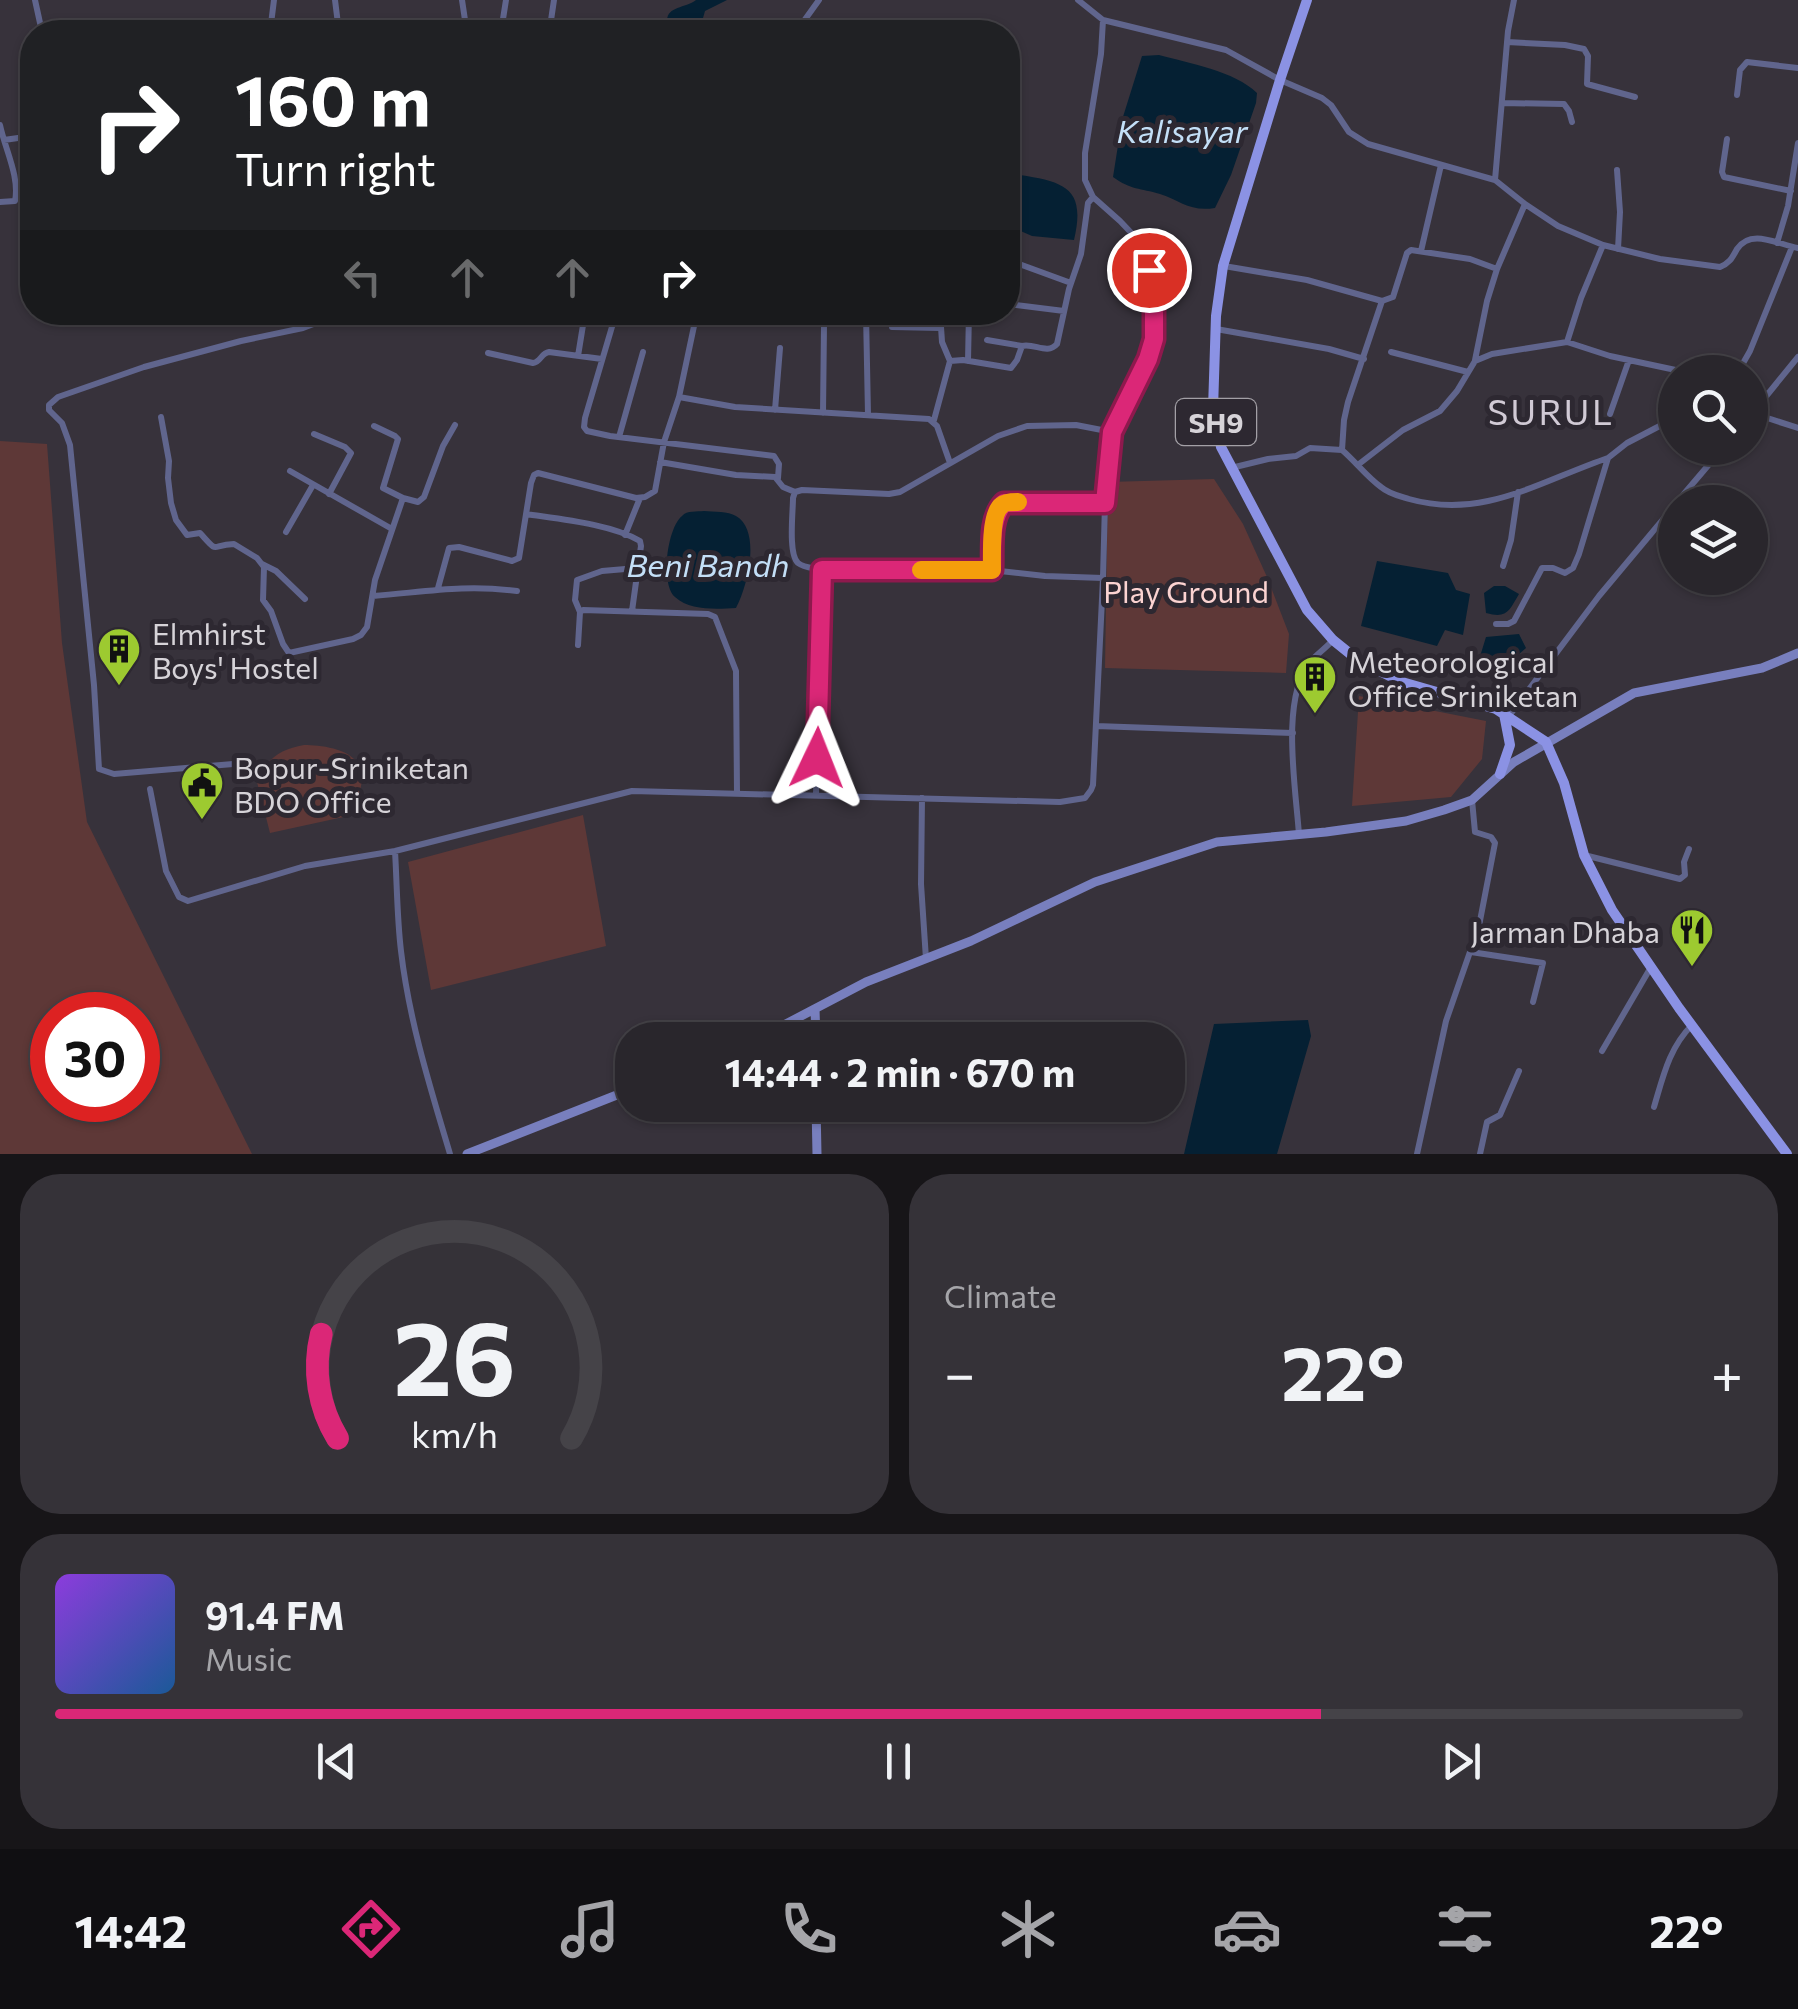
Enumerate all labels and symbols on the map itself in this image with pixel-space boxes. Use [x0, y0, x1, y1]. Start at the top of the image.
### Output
water label: Kalisayar [1117, 110, 1249, 150]
pin [1107, 228, 1192, 313]
district label: SURUL [1488, 389, 1614, 432]
road number: SH9 [1176, 399, 1256, 445]
water label: Beni Bandh [627, 544, 789, 584]
park label: Play Ground [1103, 572, 1269, 609]
place label: Elmhirst Boys' Hostel [152, 614, 319, 685]
building icon: Elmhirst Boys' Hostel [96, 626, 142, 687]
place label: Meteorological Office Sriniketan [1348, 642, 1578, 713]
building icon: Meteorological Office Sriniketan [1292, 654, 1338, 715]
position arrow [765, 706, 869, 810]
place label: Bopur-Sriniketan BDO Office [234, 748, 469, 819]
public building icon: Bopur-Sriniketan BDO Office [179, 760, 225, 821]
restaurant icon: Jarman Dhaba [1669, 907, 1715, 968]
place label: Jarman Dhaba [1470, 912, 1660, 949]
speed limit sign: 30 [30, 992, 160, 1122]

